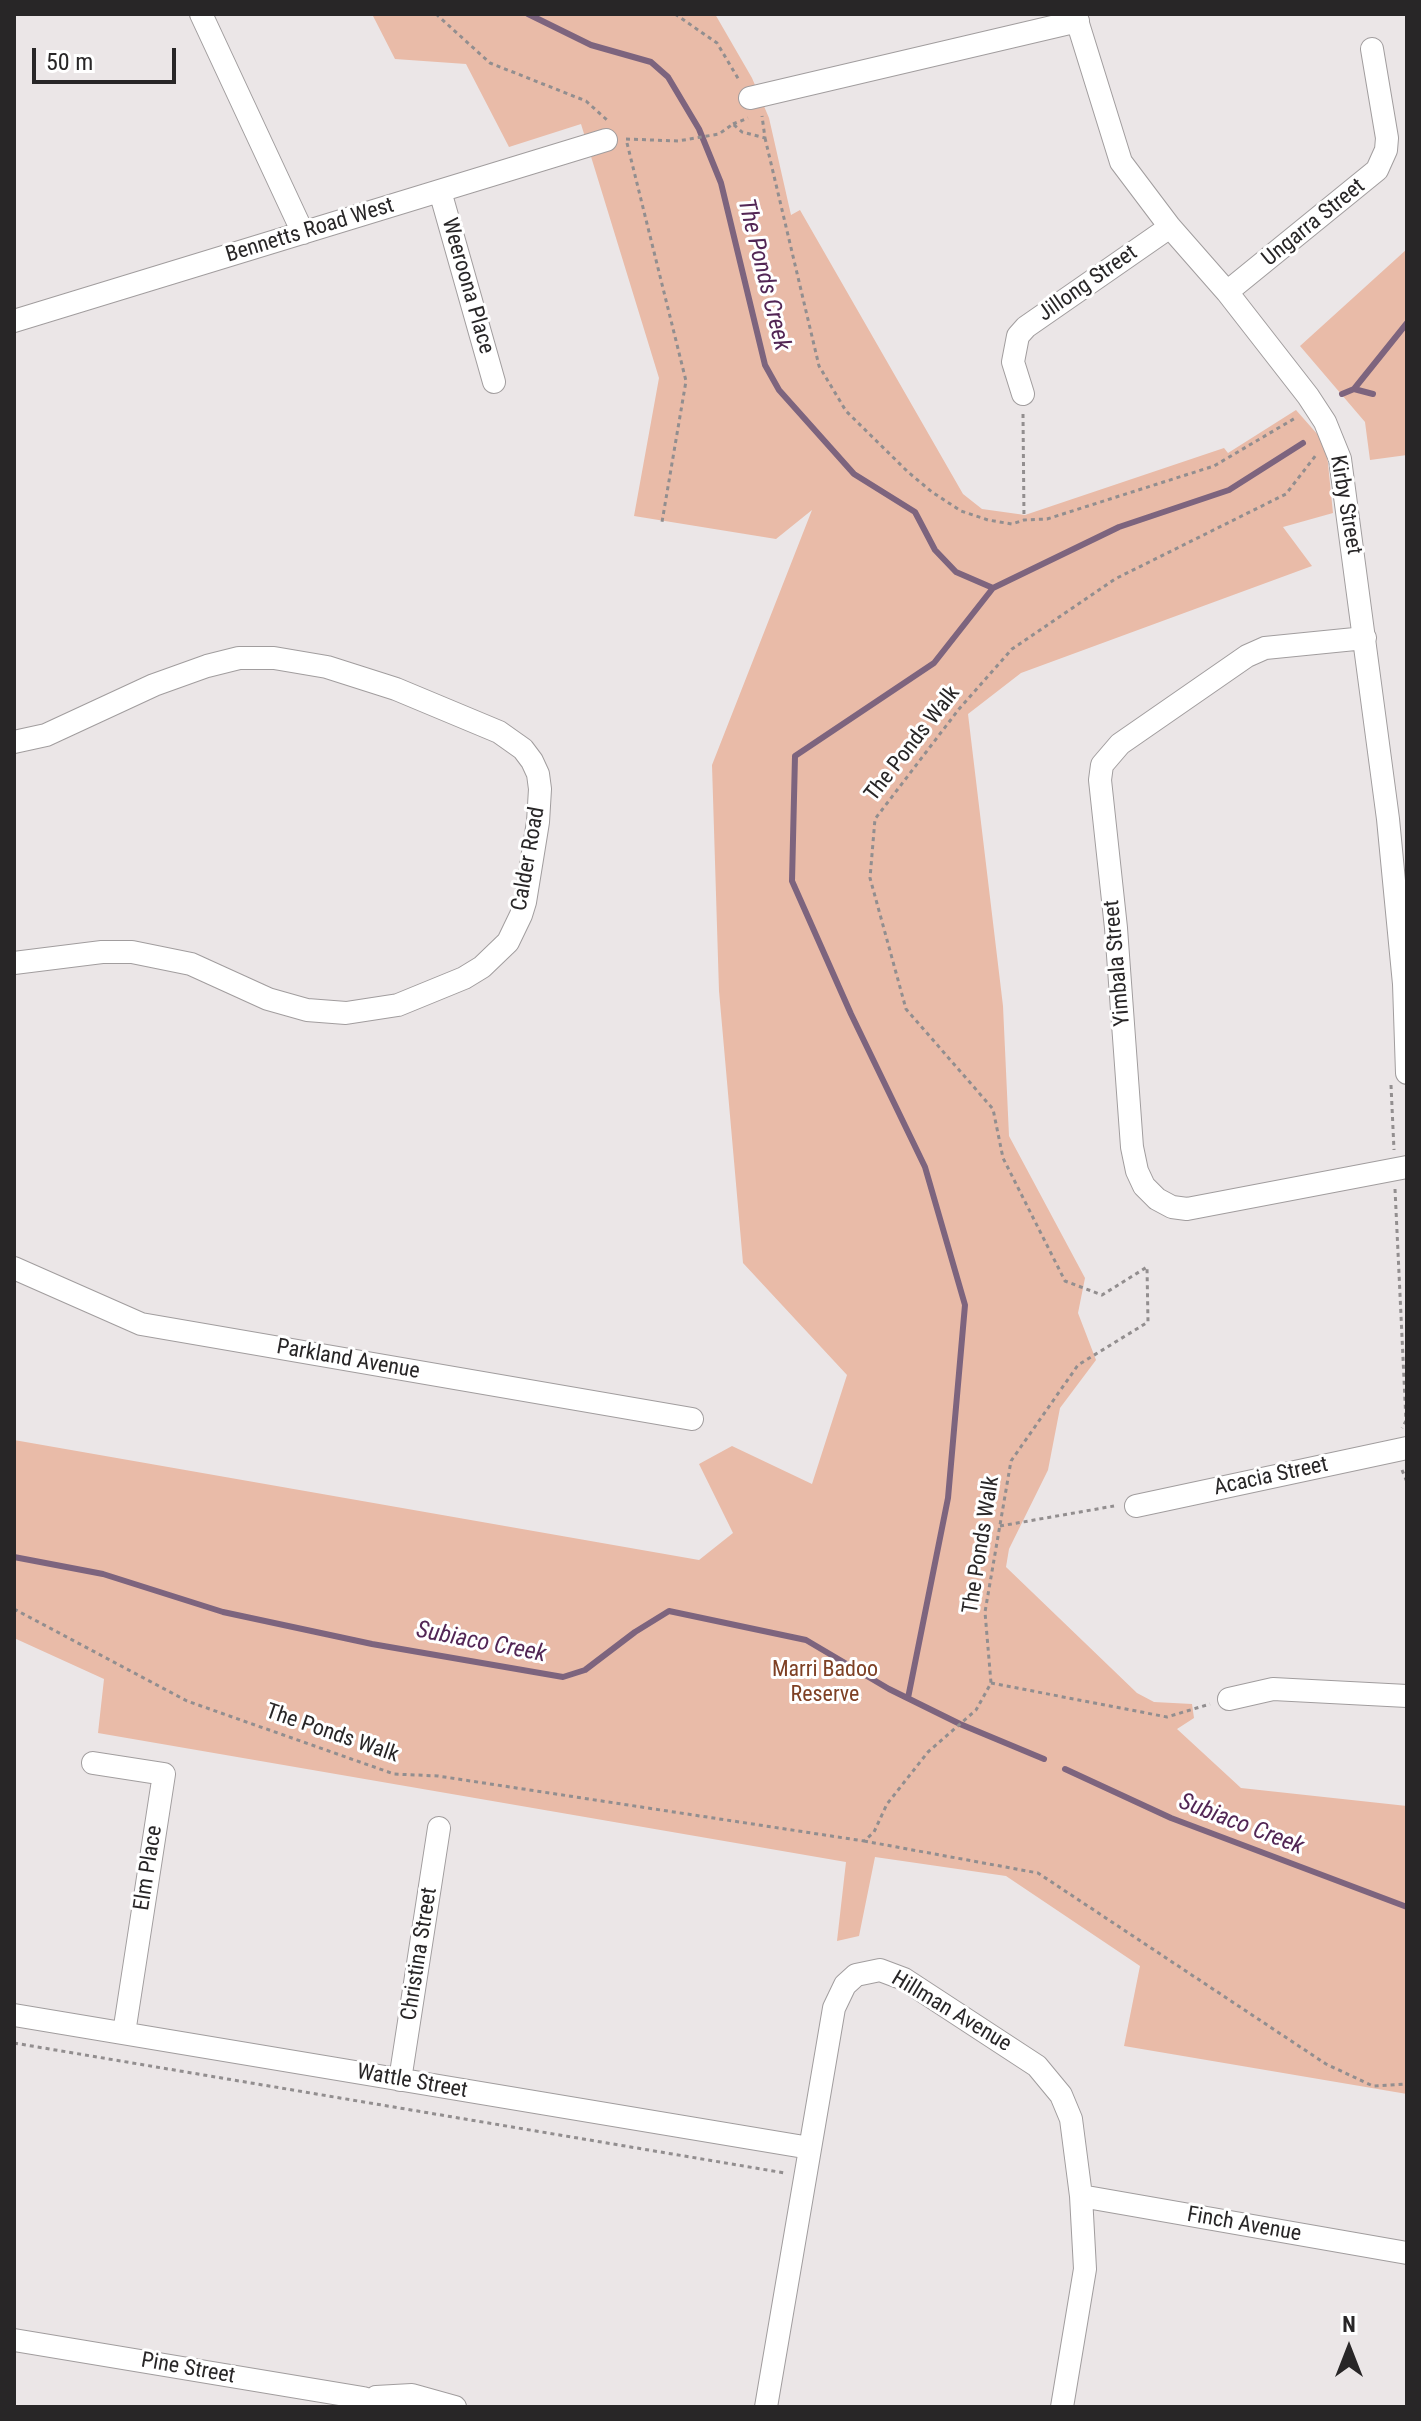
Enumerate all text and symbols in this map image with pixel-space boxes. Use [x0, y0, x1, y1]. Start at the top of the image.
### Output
scale bar [36, 32, 180, 82]
text: 50 m [46, 48, 93, 76]
street label: Ungarra Street [1257, 174, 1371, 272]
street label: Bennetts Road West [223, 193, 397, 269]
water label: The Ponds Creek [730, 196, 796, 354]
street label: Weeroona Place [435, 215, 499, 357]
street label: Jillong Street [1033, 240, 1143, 328]
street label: Kirby Street [1323, 453, 1367, 557]
street label: The Ponds Walk [860, 681, 966, 807]
street label: Calder Road [507, 805, 551, 913]
street label: Yimbala Street [1099, 899, 1137, 1027]
street label: Parkland Avenue [274, 1334, 422, 1386]
street label: Acacia Street [1212, 1452, 1330, 1502]
street label: The Ponds Walk [958, 1474, 1006, 1616]
water label: Subiaco Creek [414, 1616, 548, 1670]
park label: Marri Badoo Reserve [772, 1657, 878, 1708]
street label: The Ponds Walk [262, 1699, 402, 1769]
water label: Subiaco Creek [1174, 1788, 1308, 1862]
street label: Elm Place [129, 1824, 169, 1912]
street label: Christina Street [396, 1886, 444, 2022]
street label: Hillman Avenue [886, 1966, 1016, 2058]
street label: Wattle Street [355, 2059, 469, 2105]
street label: Finch Avenue [1185, 2202, 1303, 2248]
north arrow [1309, 2309, 1389, 2389]
text: N [1342, 2312, 1356, 2337]
street label: Pine Street [139, 2348, 237, 2390]

